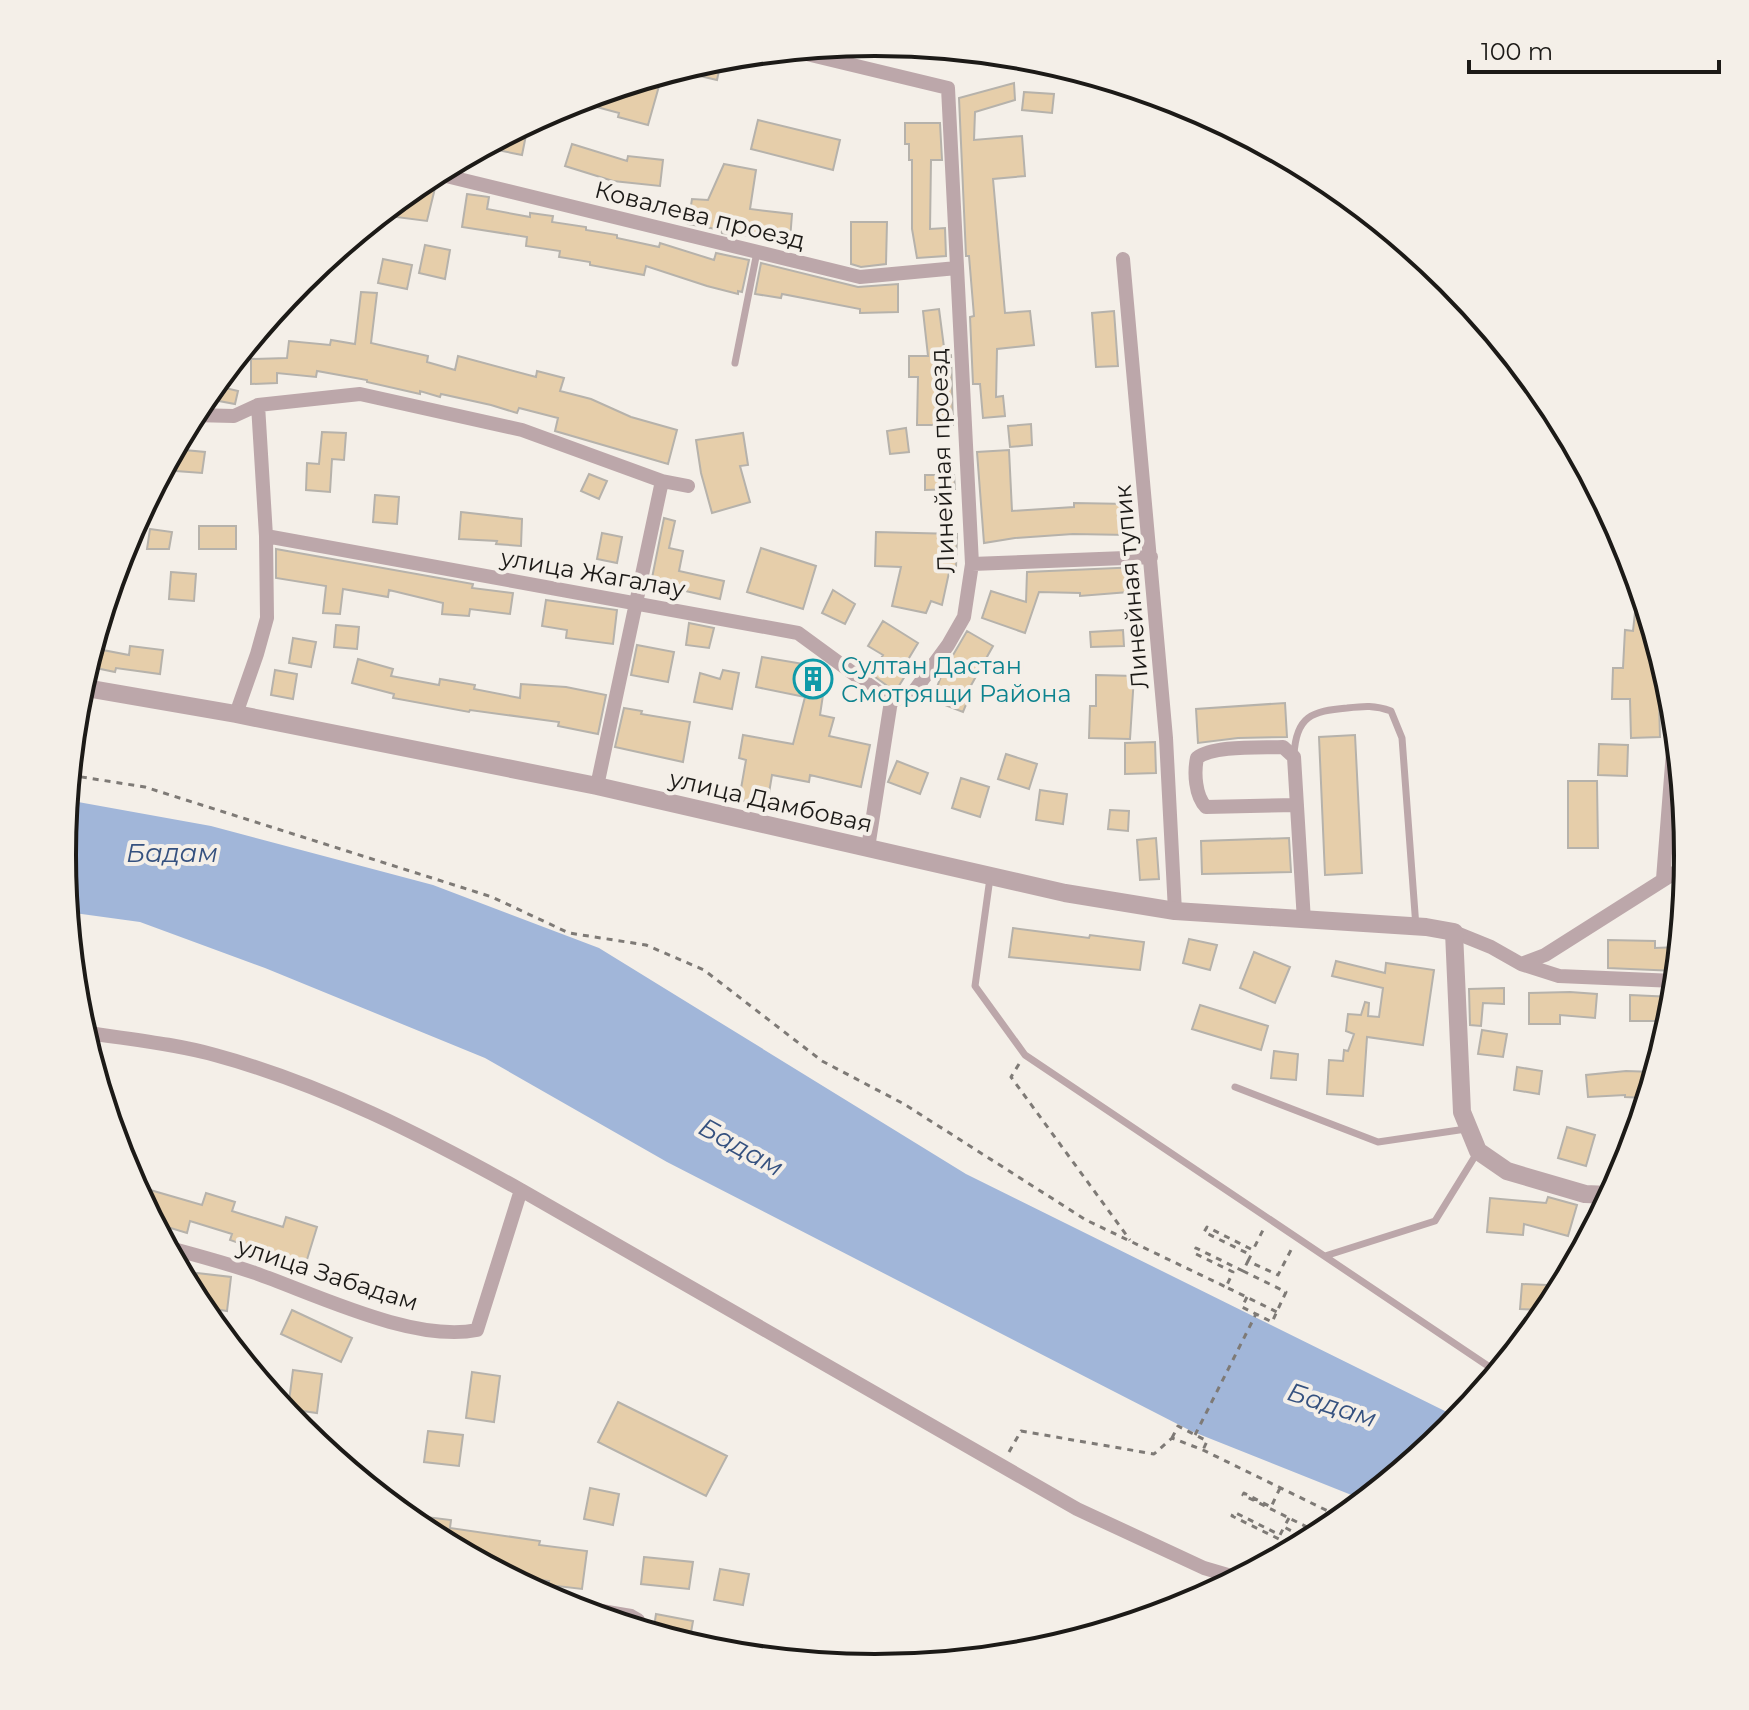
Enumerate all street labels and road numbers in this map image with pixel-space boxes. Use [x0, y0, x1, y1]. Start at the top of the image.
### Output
street label: Ковалева проезд [592, 175, 808, 255]
street label: Линейная проезд [924, 348, 960, 574]
street label: Линейная тупик [1108, 483, 1154, 691]
street label: улица Жагалау [497, 542, 688, 604]
street label: улица Дамбовая [666, 763, 875, 838]
street label: улица Забадам [233, 1231, 422, 1317]

